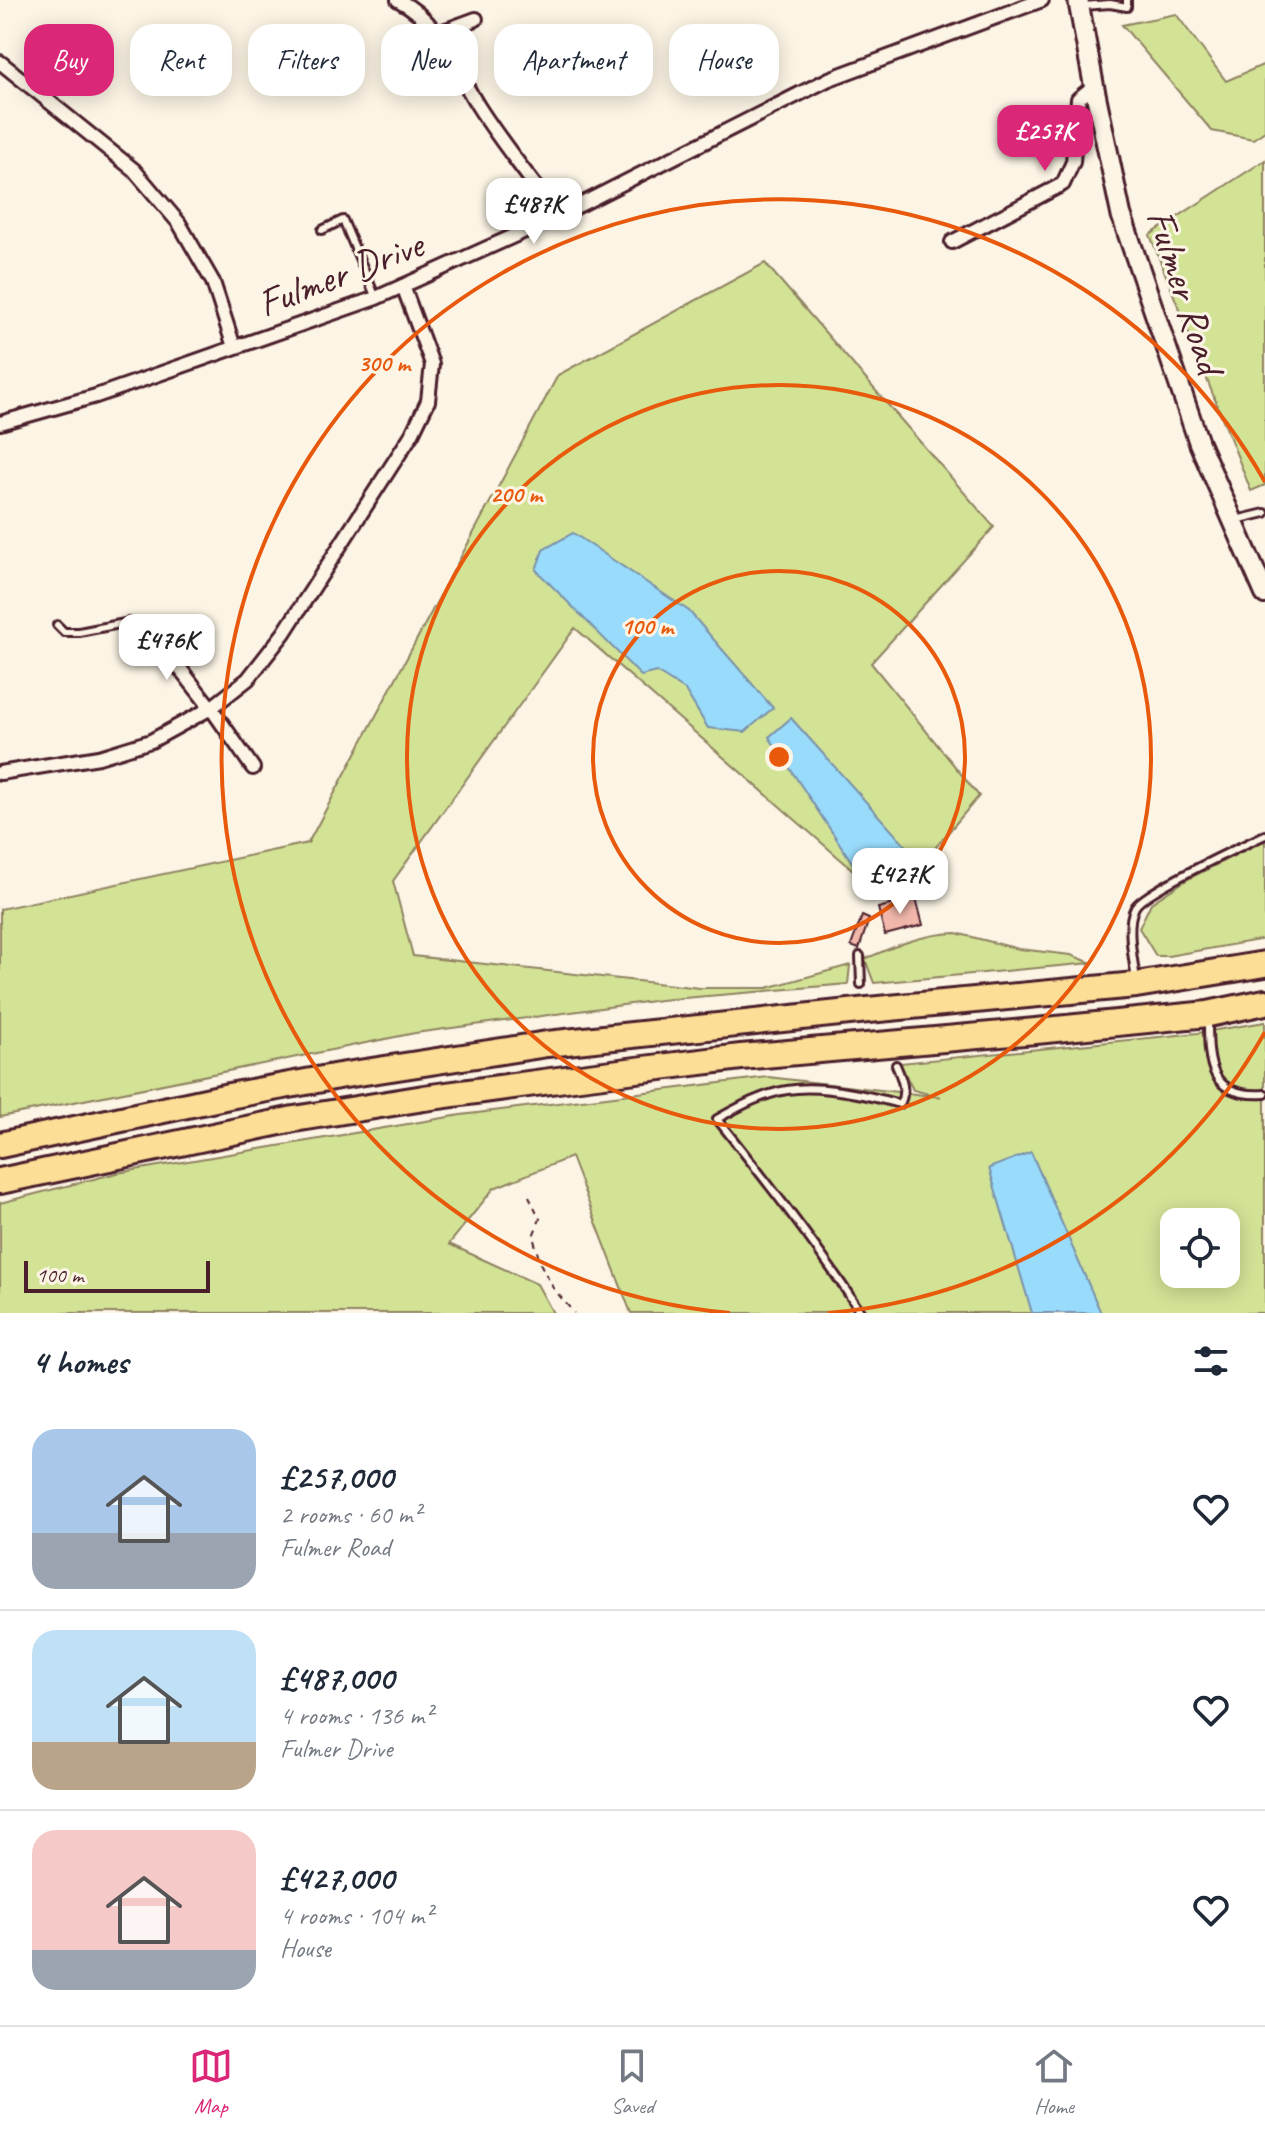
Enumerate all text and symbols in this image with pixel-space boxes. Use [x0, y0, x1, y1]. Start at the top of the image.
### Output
chip: Buy [24, 24, 114, 96]
chip: Rent [130, 24, 232, 96]
chip: Filters [248, 24, 365, 96]
chip: New [381, 24, 478, 96]
chip: Apartment [494, 24, 653, 96]
chip: House [669, 24, 779, 96]
pin: £257K [989, 105, 1101, 173]
text: £257K [1015, 114, 1075, 147]
pin: £487K [478, 178, 590, 246]
text: £487K [504, 187, 564, 220]
street label: Fulmer Road [1135, 203, 1237, 386]
street label: Fulmer Drive [251, 219, 433, 328]
text: 300 m [358, 348, 412, 378]
text: 200 m [490, 479, 544, 509]
text: 100 m [621, 611, 675, 641]
pin: £476K [111, 614, 223, 682]
text: £476K [137, 623, 197, 656]
centre of rings [765, 743, 793, 771]
pin: £427K [844, 848, 956, 916]
text: £427K [870, 857, 930, 890]
map controls [1160, 1208, 1240, 1288]
button: locate [1160, 1208, 1240, 1288]
scale bar [24, 1257, 210, 1293]
text: 100 m [36, 1261, 83, 1289]
icon: filters [1189, 1339, 1233, 1383]
text: 4 homes [32, 1340, 128, 1383]
text: £257,000 [280, 1455, 393, 1498]
icon: home [96, 1461, 192, 1557]
icon: heart [1189, 1487, 1233, 1531]
text: 2 rooms · 60 m² [280, 1498, 421, 1531]
text: Fulmer Road [280, 1531, 390, 1564]
text: £487,000 [280, 1656, 394, 1699]
icon: home [96, 1662, 192, 1758]
icon: heart [1189, 1688, 1233, 1732]
text: 4 rooms · 136 m² [280, 1699, 432, 1732]
text: Fulmer Drive [280, 1732, 392, 1765]
text: £427,000 [280, 1856, 394, 1899]
icon: home [96, 1862, 192, 1958]
icon: heart [1189, 1888, 1233, 1932]
text: 4 rooms · 104 m² [280, 1899, 432, 1932]
text: House [280, 1932, 331, 1965]
tab: Map [189, 2044, 233, 2120]
tab: Saved [610, 2044, 654, 2120]
tab: Home [1032, 2044, 1076, 2120]

